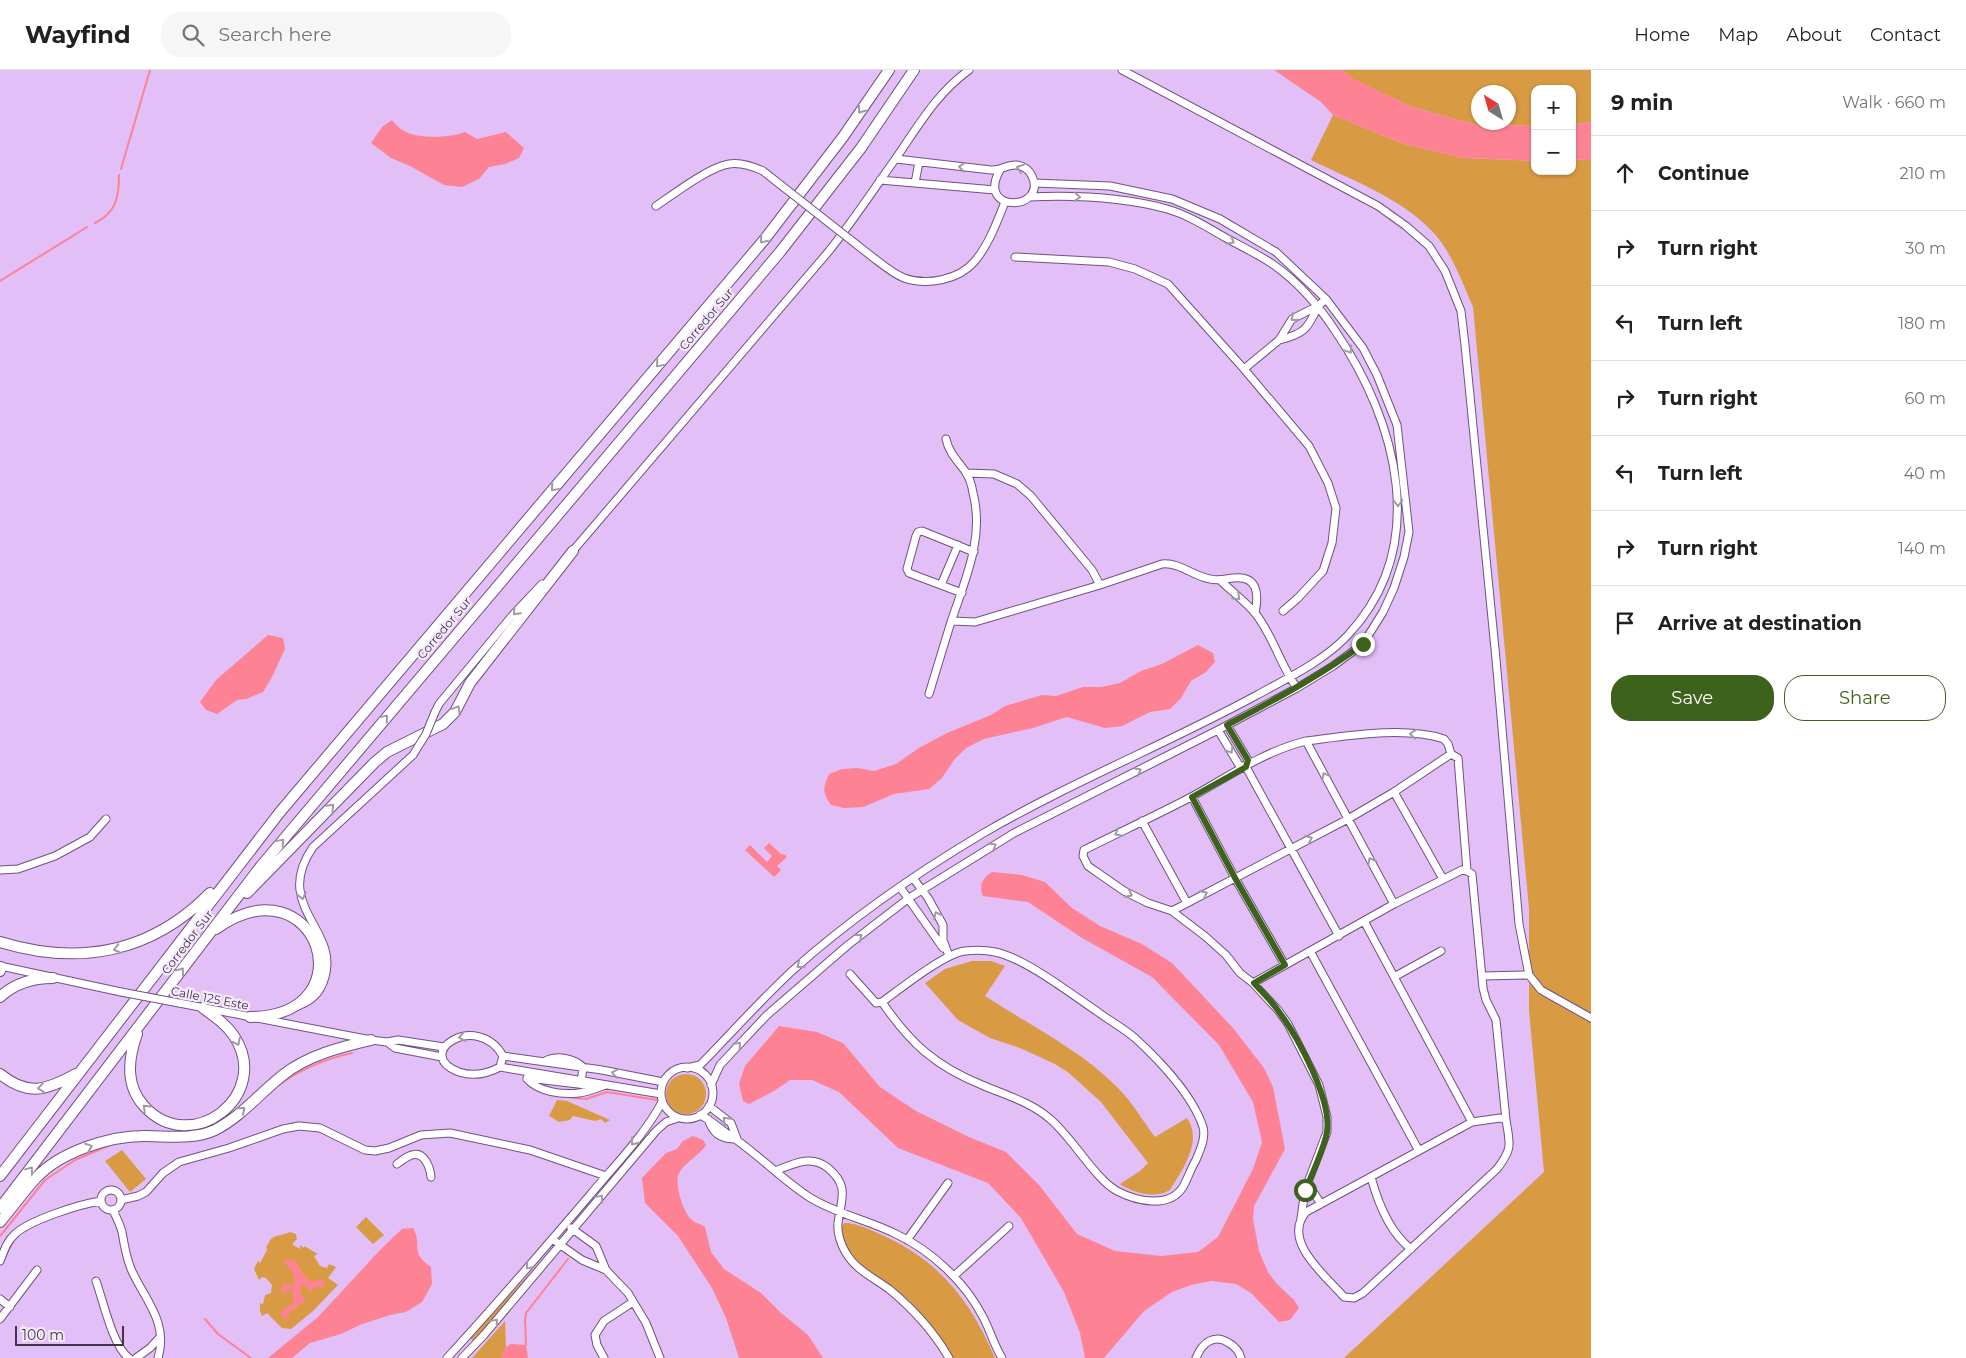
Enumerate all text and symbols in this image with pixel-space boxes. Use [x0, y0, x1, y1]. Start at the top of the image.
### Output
search box [161, 12, 511, 57]
text: Wayfind [25, 20, 131, 49]
icon: search [179, 21, 207, 49]
text: Search here [219, 23, 332, 46]
text: Home [1634, 24, 1690, 46]
text: Map [1718, 24, 1758, 46]
text: About [1786, 24, 1842, 46]
text: Contact [1870, 24, 1941, 46]
north arrow [1471, 85, 1516, 130]
map controls [1531, 85, 1576, 175]
button: + [1531, 85, 1576, 130]
text: 9 min [1611, 90, 1673, 115]
text: Walk · 660 m [1842, 93, 1946, 112]
one-way arrow [858, 104, 867, 114]
button: − [1531, 130, 1576, 175]
icon: ahead [1611, 159, 1639, 187]
one-way arrow [958, 162, 966, 173]
text: Continue [1658, 162, 1749, 185]
one-way arrow [1016, 163, 1025, 173]
text: 210 m [1899, 164, 1946, 183]
one-way arrow [1074, 191, 1082, 202]
one-way arrow [761, 234, 769, 243]
icon: right [1611, 234, 1639, 262]
one-way arrow [1226, 235, 1235, 245]
text: Turn right [1658, 237, 1758, 260]
text: 30 m [1905, 239, 1946, 258]
street label: Corredor Sur [676, 285, 736, 353]
icon: left [1611, 309, 1639, 337]
text: Turn left [1658, 312, 1743, 335]
one-way arrow [1291, 313, 1300, 322]
text: 180 m [1898, 314, 1946, 333]
one-way arrow [1342, 345, 1352, 354]
one-way arrow [656, 358, 664, 367]
icon: right [1611, 384, 1639, 412]
text: Turn right [1658, 387, 1758, 410]
text: 60 m [1904, 389, 1946, 408]
icon: left [1611, 459, 1639, 487]
text: Turn left [1658, 462, 1743, 485]
text: 40 m [1904, 464, 1946, 483]
one-way arrow [551, 482, 559, 491]
one-way arrow [1393, 500, 1403, 507]
icon: right [1611, 534, 1639, 562]
text: Turn right [1658, 537, 1758, 560]
text: 140 m [1898, 539, 1946, 558]
one-way arrow [1232, 591, 1241, 600]
street label: Corredor Sur [414, 594, 474, 662]
one-way arrow [513, 606, 522, 615]
icon: arrive [1611, 609, 1639, 637]
text: Arrive at destination [1658, 612, 1862, 635]
route end [1352, 633, 1375, 656]
button: Save [1611, 675, 1774, 721]
button: Share [1784, 675, 1946, 721]
one-way arrow [450, 705, 460, 714]
one-way arrow [380, 715, 388, 724]
one-way arrow [1409, 729, 1417, 740]
one-way arrow [1224, 745, 1234, 754]
one-way arrow [1133, 767, 1142, 777]
one-way arrow [1321, 772, 1331, 781]
one-way arrow [325, 804, 334, 813]
one-way arrow [1114, 827, 1123, 837]
one-way arrow [1304, 835, 1313, 845]
one-way arrow [275, 839, 284, 848]
one-way arrow [988, 842, 997, 852]
one-way arrow [1367, 858, 1377, 867]
one-way arrow [1124, 887, 1133, 897]
one-way arrow [1198, 890, 1207, 900]
one-way arrow [296, 892, 307, 901]
street label: Corredor Sur [158, 907, 216, 977]
one-way arrow [933, 911, 943, 920]
one-way arrow [853, 934, 862, 942]
one-way arrow [113, 943, 121, 953]
one-way arrow [796, 960, 805, 969]
one-way arrow [176, 968, 184, 977]
street label: Calle 125 Este [170, 983, 250, 1013]
one-way arrow [458, 1032, 467, 1042]
one-way arrow [231, 1036, 241, 1045]
one-way arrow [732, 1042, 741, 1051]
one-way arrow [611, 1068, 620, 1078]
one-way arrow [36, 1082, 44, 1093]
one-way arrow [143, 1105, 152, 1114]
one-way arrow [236, 1107, 245, 1115]
one-way arrow [723, 1117, 732, 1126]
one-way arrow [630, 1136, 639, 1145]
one-way arrow [84, 1143, 92, 1153]
one-way arrow [24, 1167, 32, 1176]
route start [1294, 1179, 1317, 1202]
one-way arrow [594, 1194, 603, 1203]
one-way arrow [526, 1260, 535, 1269]
one-way arrow [490, 1319, 498, 1328]
scale bar [15, 1323, 124, 1346]
text: 100 m [22, 1326, 64, 1344]

